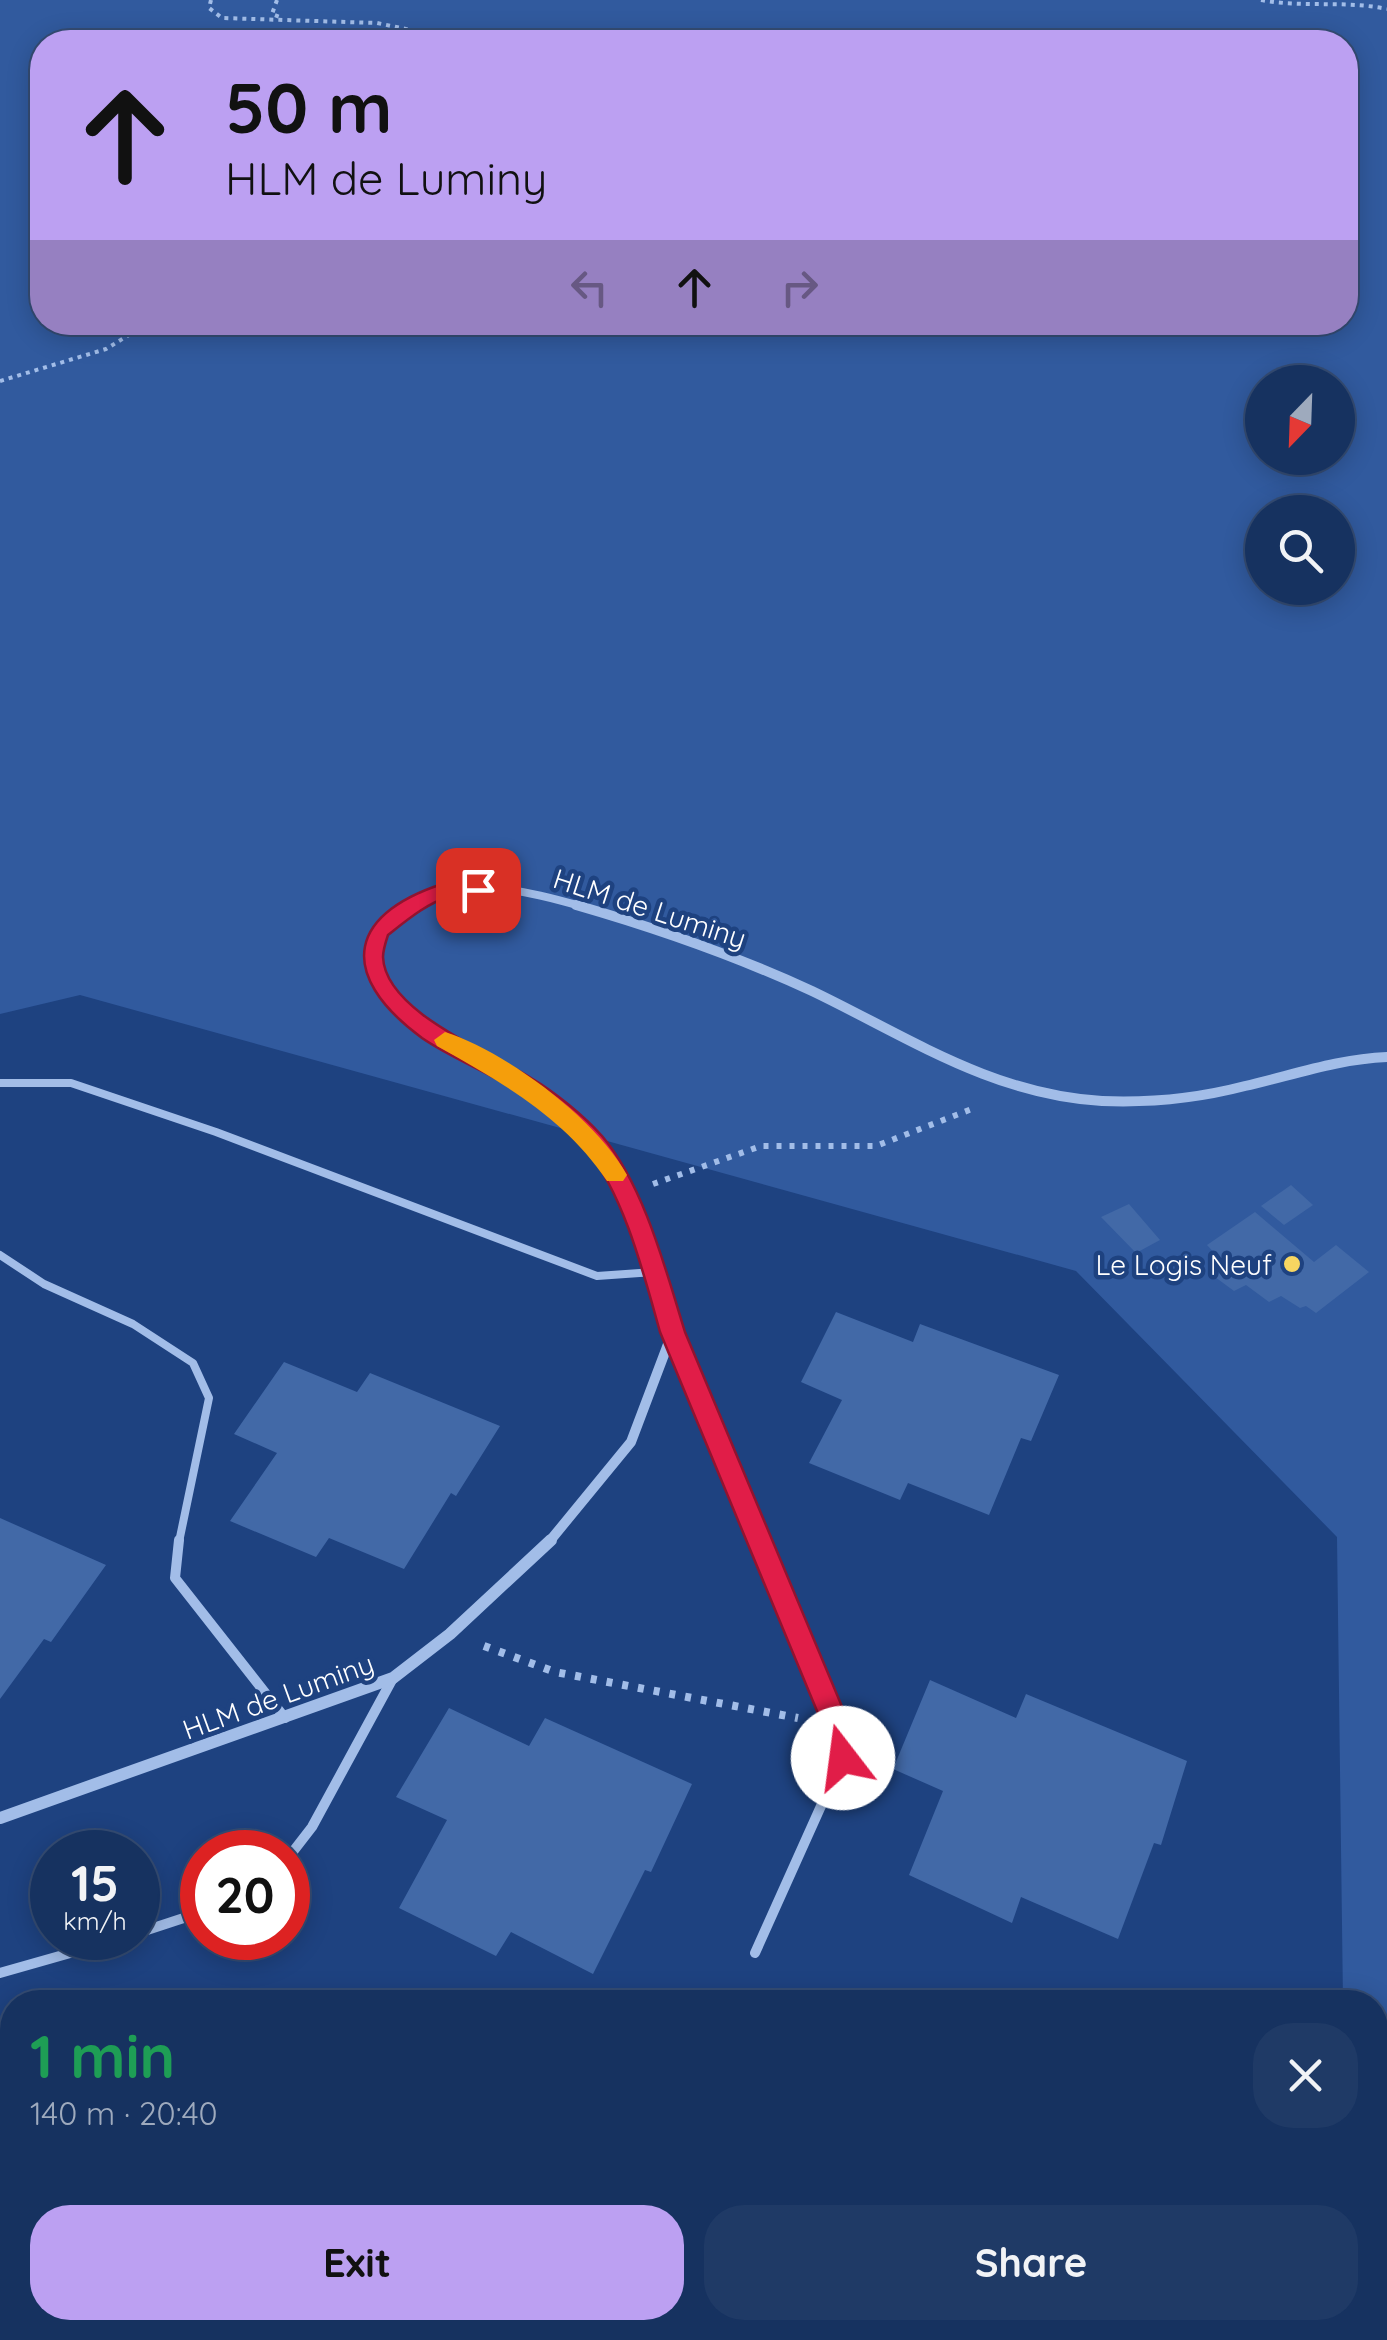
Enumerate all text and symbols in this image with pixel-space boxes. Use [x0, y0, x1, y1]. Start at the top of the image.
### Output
text: 50 m [225, 63, 392, 151]
icon: ahead [60, 70, 190, 200]
text: HLM de Luminy [225, 150, 547, 206]
icon: left [562, 260, 617, 315]
icon: ahead [667, 260, 722, 315]
icon: right [772, 260, 827, 315]
north arrow [1245, 365, 1355, 475]
map controls [1245, 365, 1355, 605]
button: search [1245, 495, 1355, 605]
pin [436, 848, 521, 933]
street label: HLM de Luminy [549, 860, 751, 956]
icon: arrive [451, 863, 506, 918]
place label: Le Logis Neuf [1095, 1247, 1272, 1282]
marker: Le Logis Neuf [1281, 1253, 1303, 1275]
street label: HLM de Luminy [178, 1645, 378, 1747]
position arrow [791, 1706, 895, 1810]
speed limit sign: 20 [180, 1830, 310, 1960]
text: 15 [71, 1851, 119, 1914]
text: km/h [63, 1905, 127, 1936]
text: 1 min [30, 2018, 175, 2093]
button: close [1253, 2023, 1358, 2128]
text: 140 m · 20:40 [30, 2093, 218, 2133]
button: Exit [30, 2205, 684, 2320]
button: Share [704, 2205, 1358, 2320]

